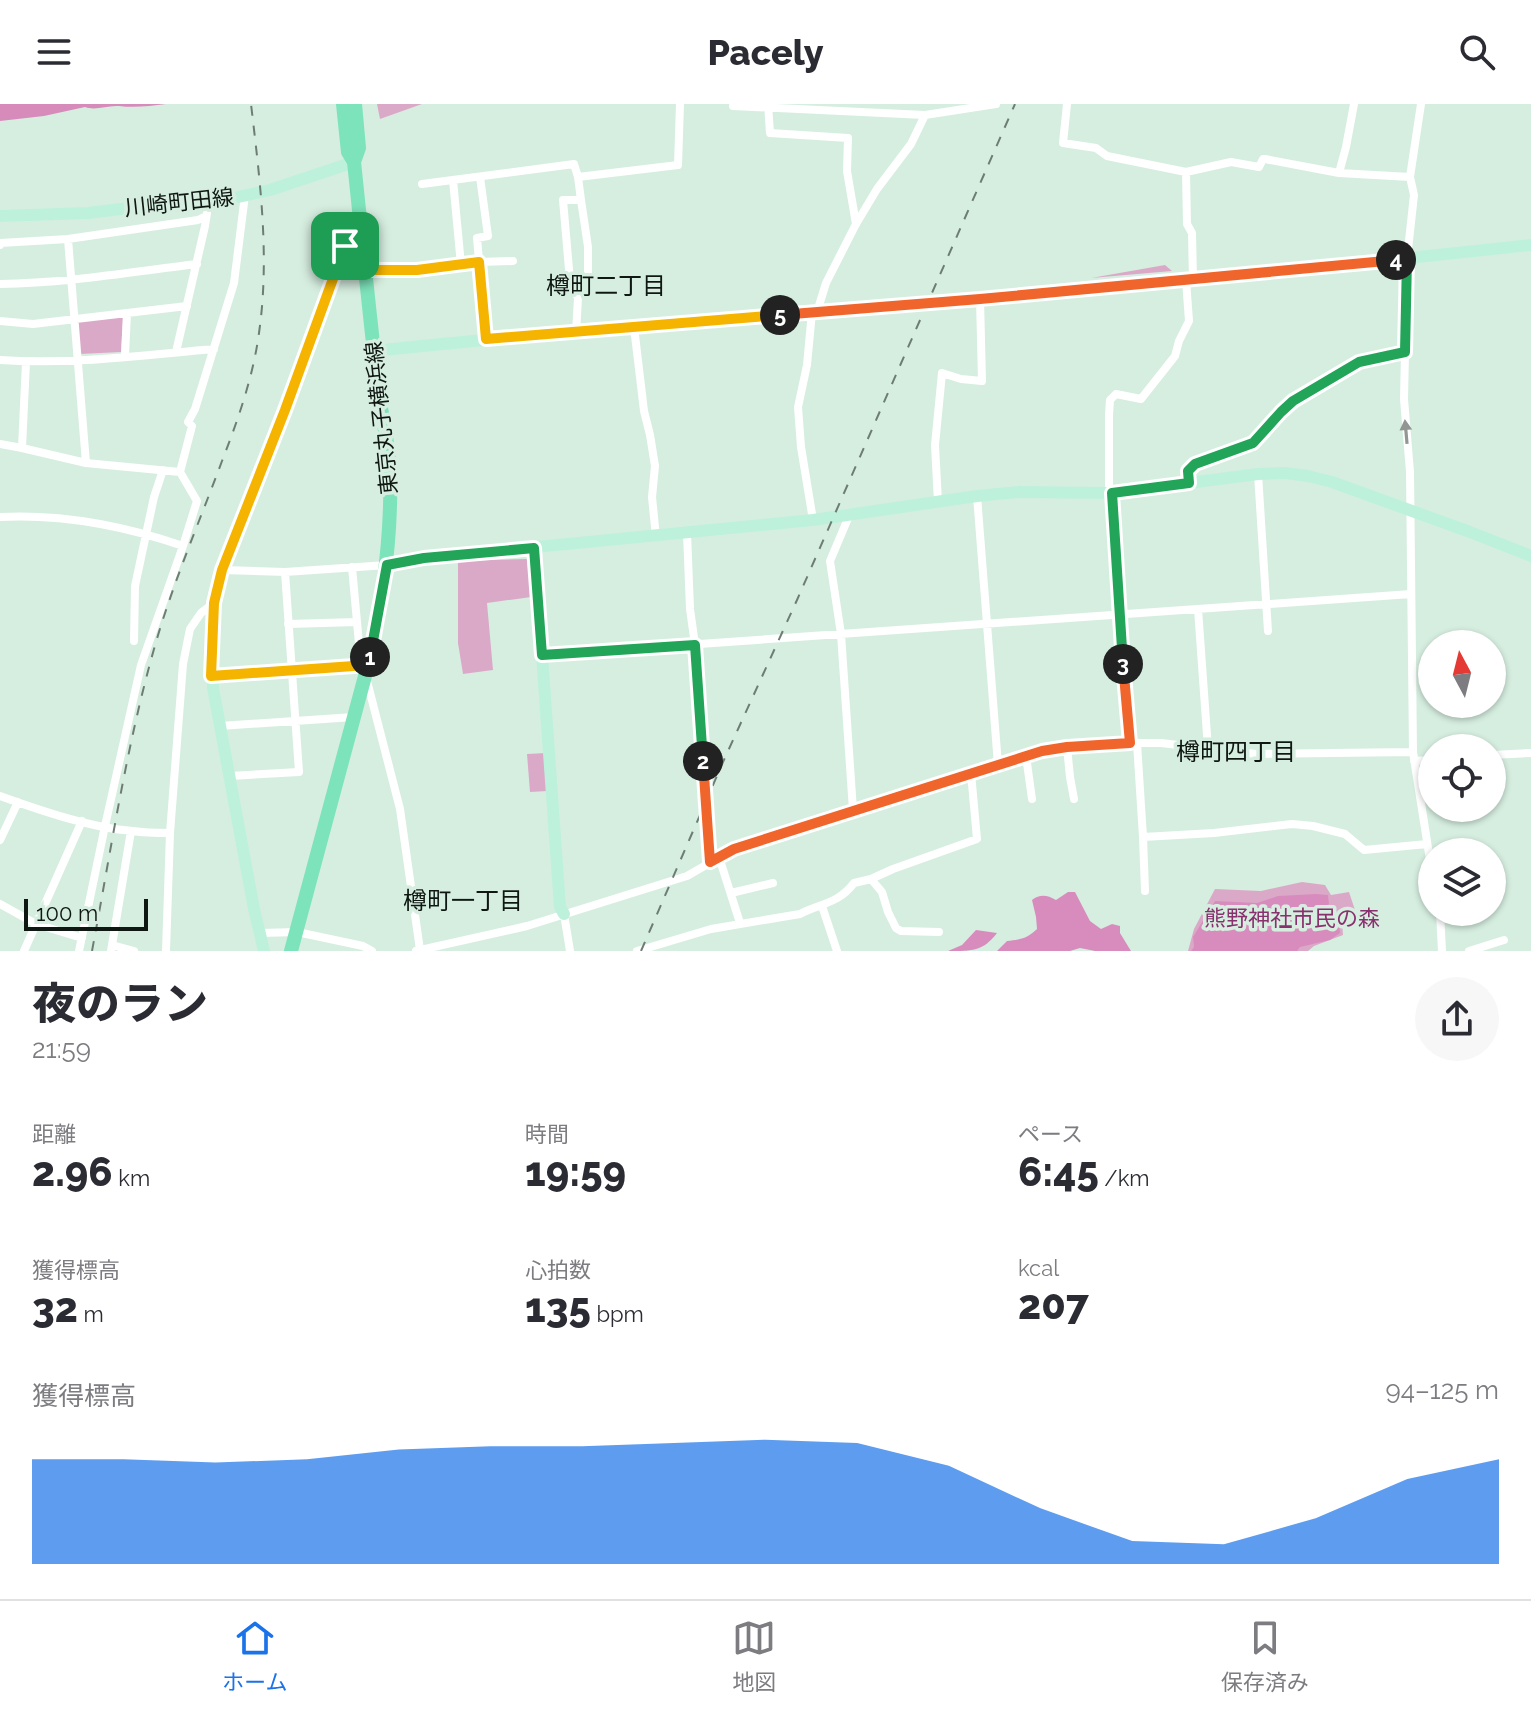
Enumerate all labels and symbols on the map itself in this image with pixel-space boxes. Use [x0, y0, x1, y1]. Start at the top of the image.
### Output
street label: 川崎町田線 [123, 183, 235, 221]
pin [311, 212, 379, 280]
pin: 4 [1376, 240, 1416, 280]
district label: 樽町二丁目 [546, 271, 666, 300]
pin: 5 [760, 295, 800, 335]
street label: 東京丸子横浜線 [360, 340, 402, 496]
one-way arrow [1400, 419, 1413, 444]
north arrow [1418, 630, 1506, 718]
pin: 1 [350, 637, 390, 677]
pin: 3 [1103, 644, 1143, 684]
district label: 樽町四丁目 [1176, 737, 1296, 766]
pin: 2 [683, 741, 723, 781]
district label: 樽町一丁目 [403, 886, 523, 915]
scale bar [24, 895, 148, 931]
park label: 熊野神社市民の森 [1204, 905, 1380, 931]

